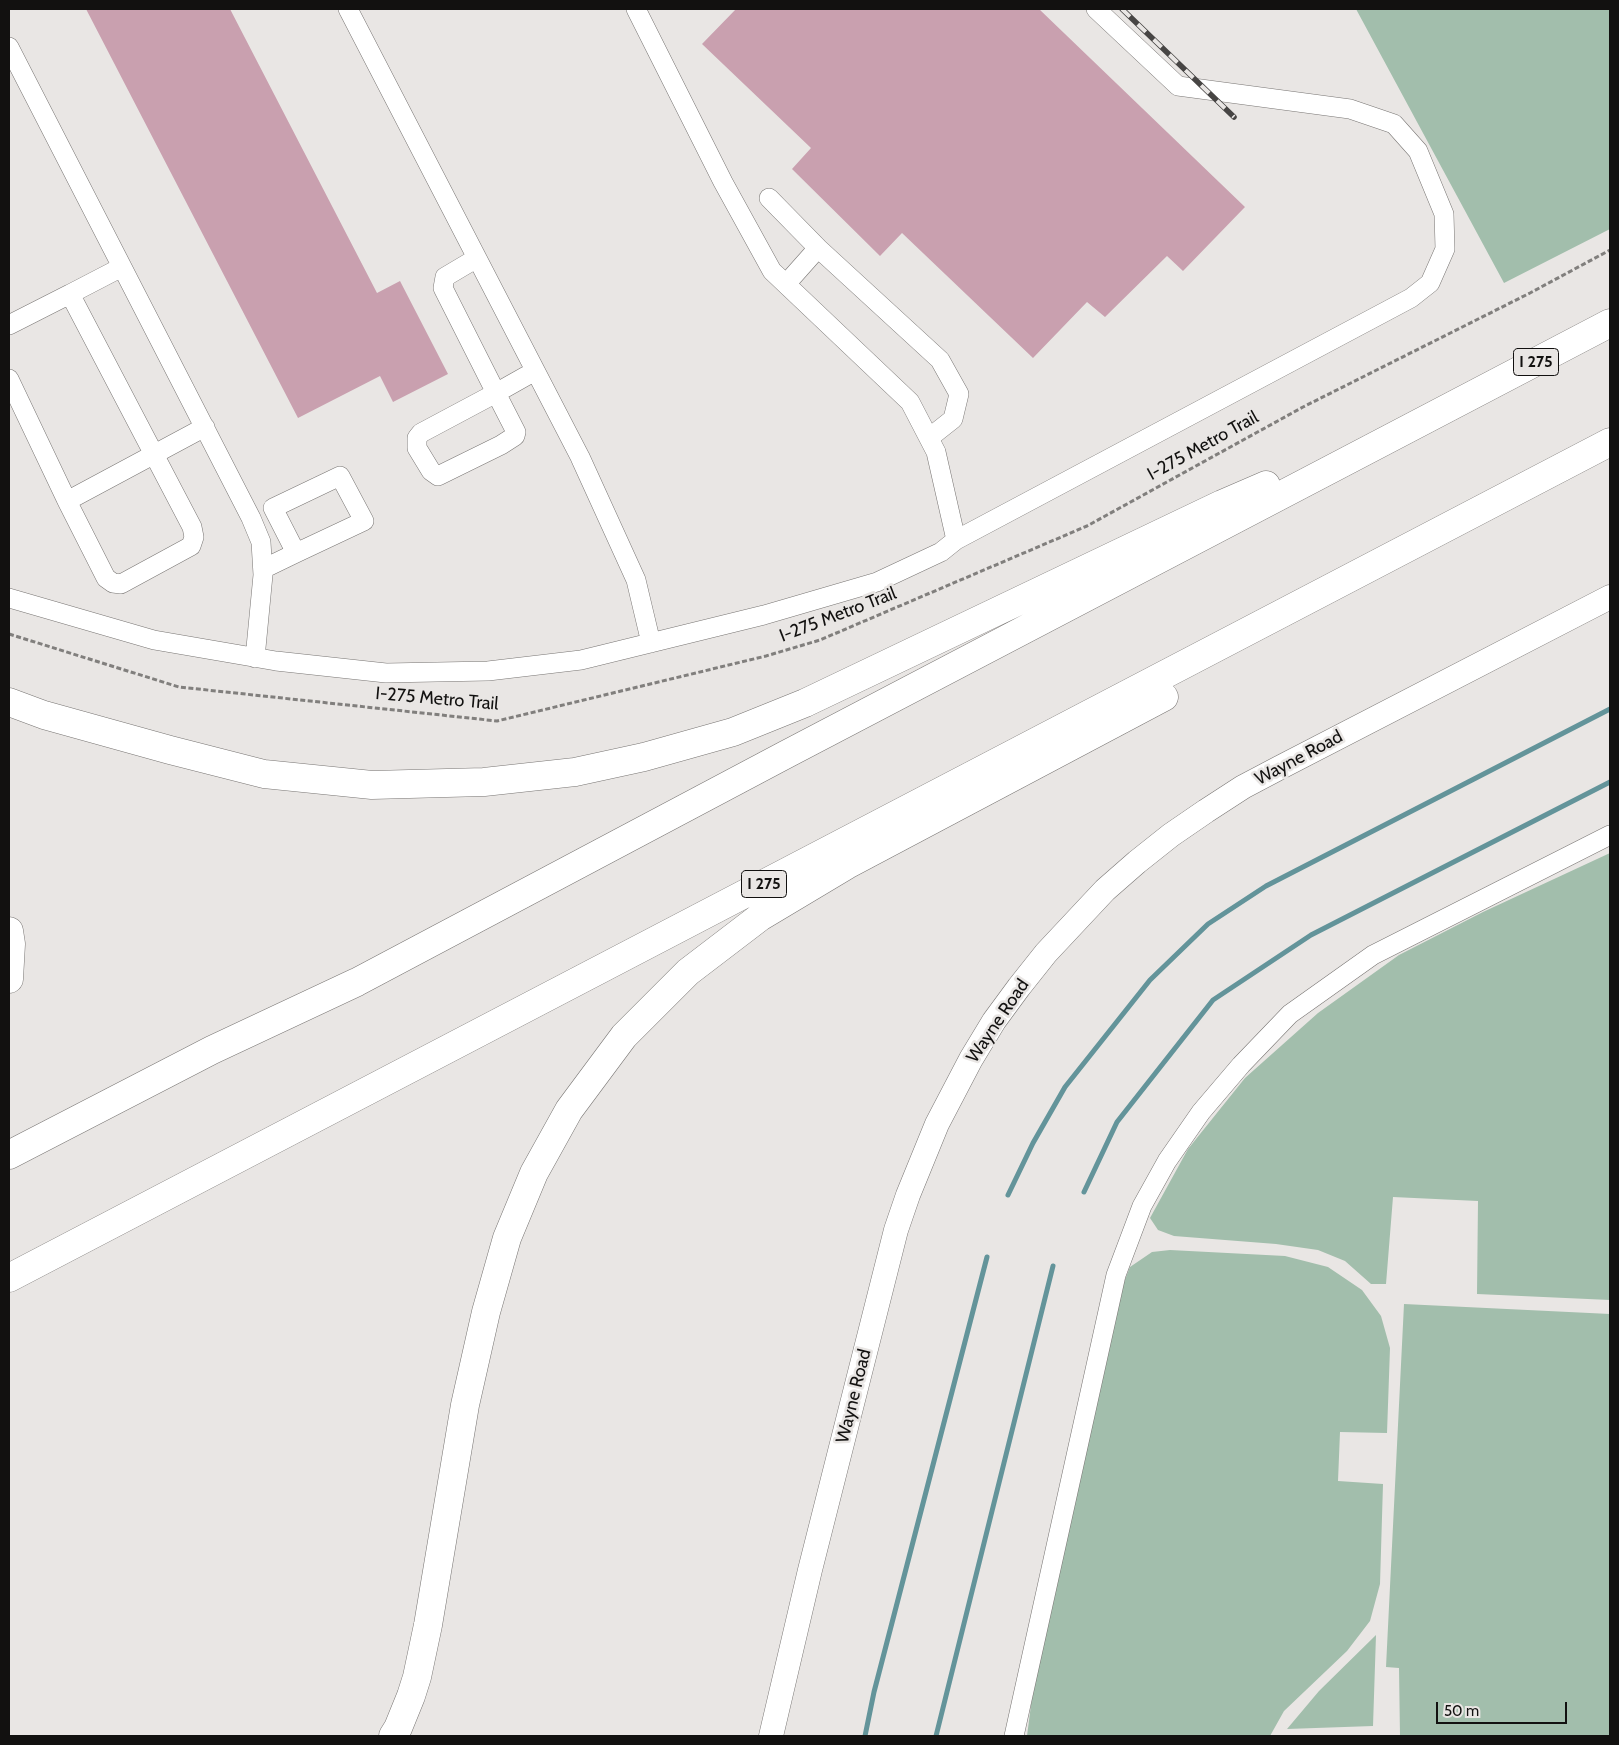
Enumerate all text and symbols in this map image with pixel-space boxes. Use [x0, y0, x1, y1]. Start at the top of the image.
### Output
road number: I 275 [1514, 348, 1558, 376]
street label: I-275 Metro Trail [1144, 407, 1262, 485]
street label: I-275 Metro Trail [776, 583, 900, 647]
street label: I-275 Metro Trail [375, 683, 499, 715]
street label: Wayne Road [1252, 726, 1346, 790]
road number: I 275 [742, 871, 786, 898]
street label: Wayne Road [962, 975, 1034, 1067]
street label: Wayne Road [832, 1347, 876, 1445]
scale bar [1439, 1692, 1570, 1724]
text: 50 m [1444, 1702, 1479, 1720]

